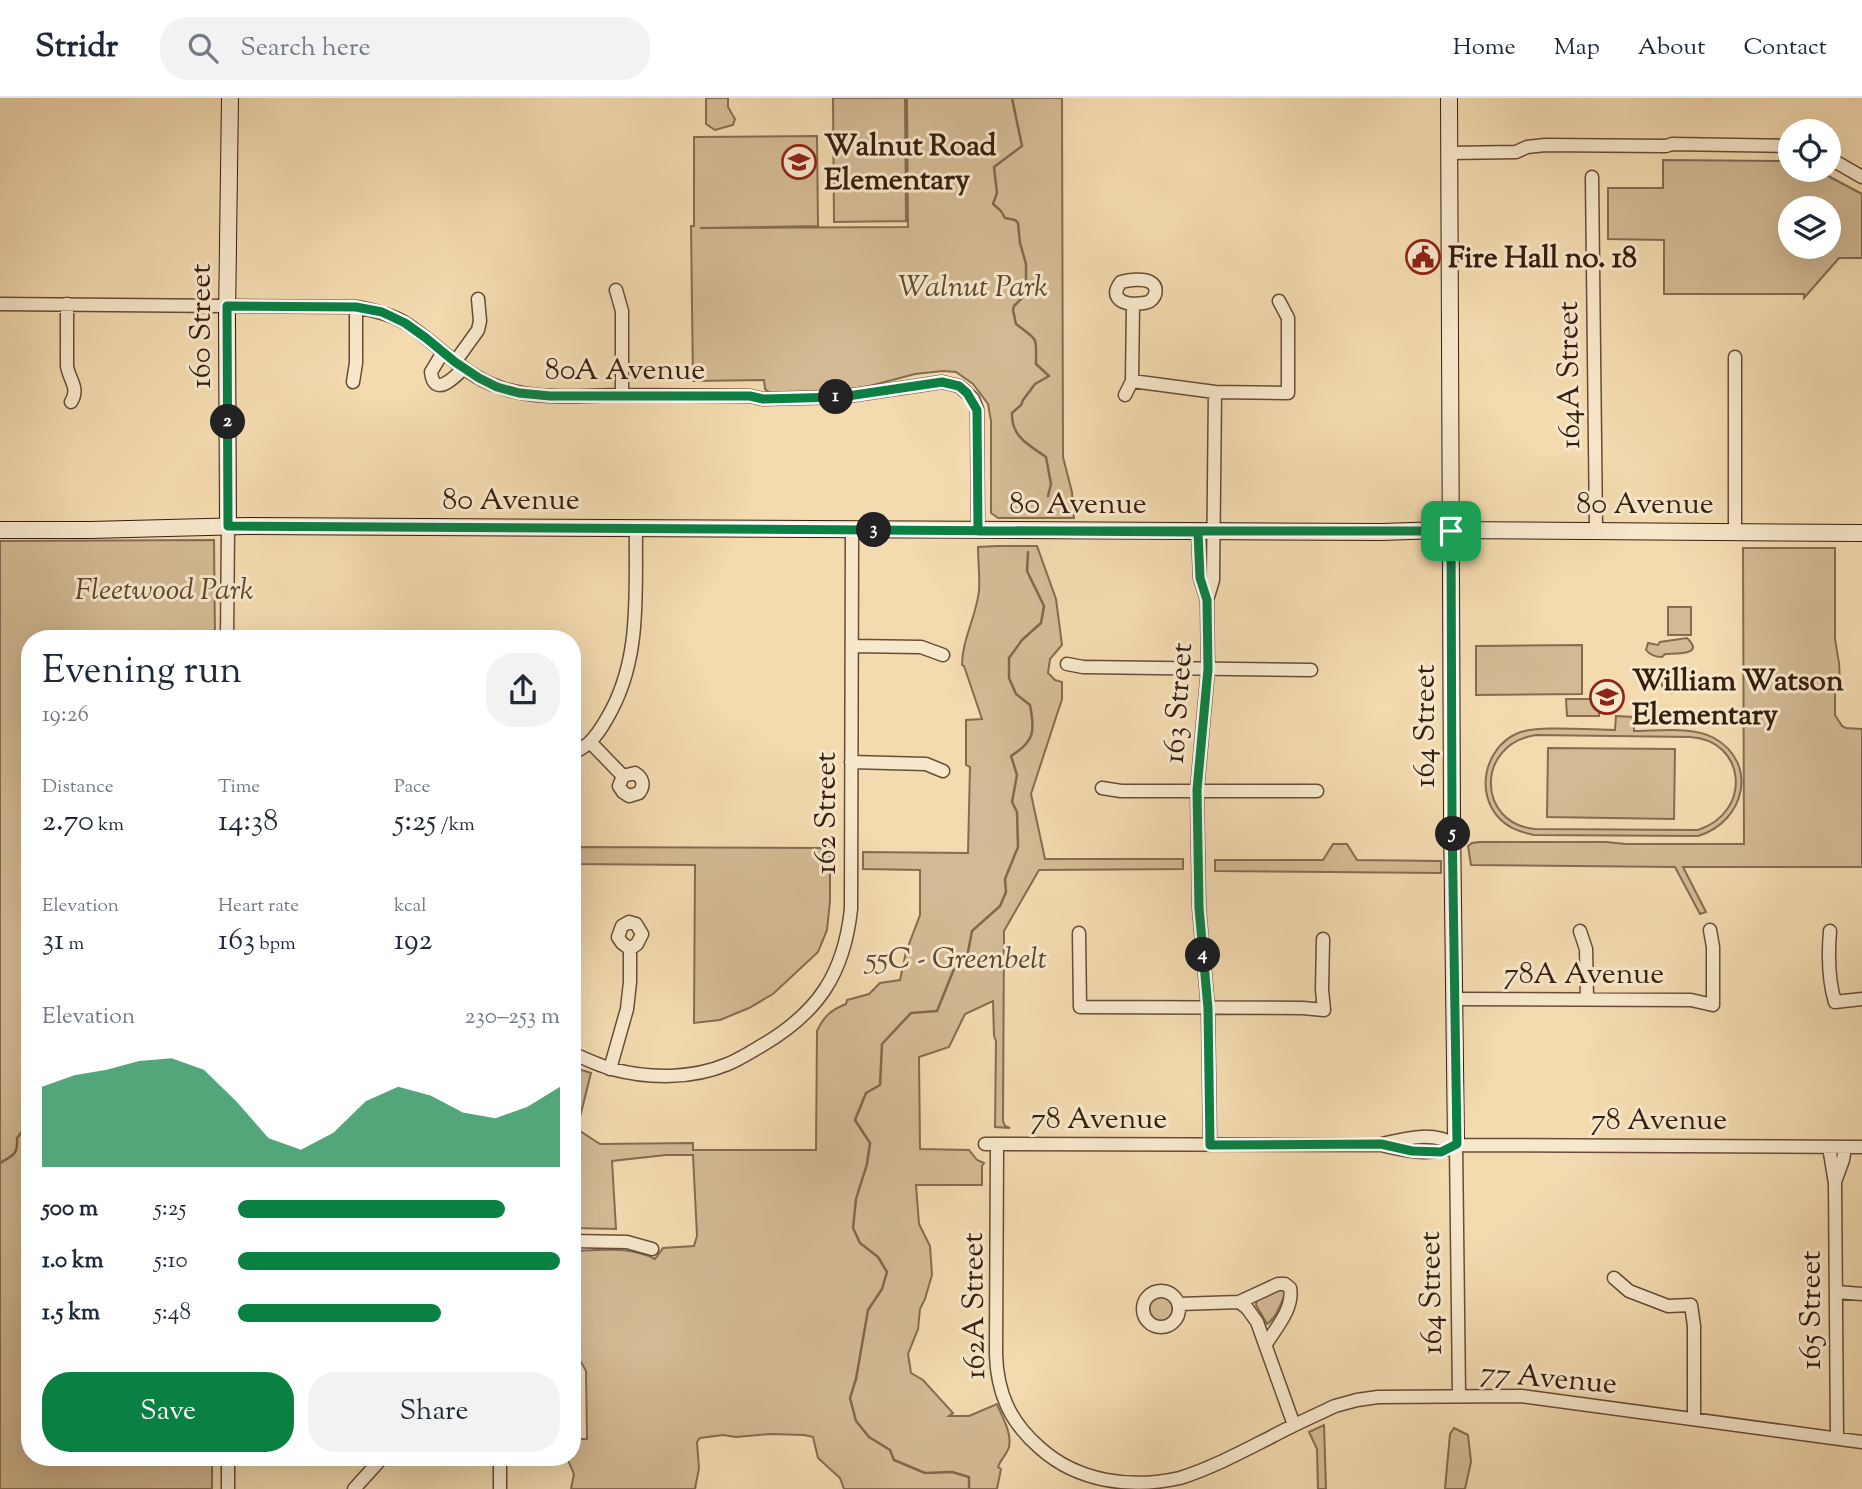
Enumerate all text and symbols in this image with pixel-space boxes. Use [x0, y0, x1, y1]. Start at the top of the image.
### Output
search box [160, 17, 650, 80]
text: Stridr [35, 24, 118, 72]
icon: search [184, 29, 222, 67]
text: Search here [240, 30, 371, 67]
text: Home [1453, 31, 1516, 65]
text: Map [1554, 31, 1600, 65]
text: About [1638, 31, 1705, 65]
text: Contact [1743, 31, 1827, 65]
map controls [1778, 119, 1841, 259]
button: locate [1778, 119, 1841, 182]
place label: Walnut Road Elementary [824, 126, 997, 203]
school or university icon: Walnut Road Elementary [780, 143, 818, 181]
button: layers [1778, 196, 1841, 259]
public building icon: Fire Hall no. 18 [1404, 238, 1442, 276]
place label: Fire Hall no. 18 [1448, 238, 1637, 281]
street label: 160 Street [181, 264, 224, 388]
park label: Walnut Park [898, 267, 1048, 310]
street label: 164A Street [1548, 301, 1593, 449]
street label: 80A Avenue [545, 350, 705, 393]
pin: 1 [818, 380, 854, 414]
text: 1 [832, 383, 839, 410]
pin: 2 [210, 404, 246, 440]
text: 2 [223, 408, 232, 435]
street label: 80 Avenue [442, 480, 580, 523]
street label: 80 Avenue [1009, 484, 1147, 527]
street label: 80 Avenue [1576, 484, 1714, 527]
pin [1421, 501, 1481, 561]
pin: 3 [856, 512, 892, 548]
icon: arrive [1432, 512, 1470, 550]
text: 3 [870, 516, 877, 543]
park label: Fleetwood Park [74, 570, 254, 613]
street label: 163 Street [1154, 641, 1205, 765]
text: Evening run [42, 646, 242, 700]
button: share [486, 653, 560, 727]
place label: William Watson Elementary [1632, 661, 1844, 738]
street label: 164 Street [1405, 664, 1448, 788]
school or university icon: William Watson Elementary [1588, 678, 1626, 716]
text: 19:26 [42, 699, 89, 732]
street label: 162 Street [806, 752, 849, 874]
text: Distance [42, 774, 114, 801]
text: Time [218, 774, 260, 801]
text: Pace [394, 774, 430, 801]
text: 2.70 [42, 801, 94, 844]
text: 14:38 [218, 801, 278, 844]
text: 5:25 [394, 801, 436, 844]
text: km [94, 812, 124, 839]
text: /km [436, 812, 475, 839]
pin: 5 [1436, 816, 1470, 852]
text: 5 [1449, 820, 1456, 847]
text: Elevation [42, 893, 119, 920]
text: Heart rate [218, 893, 299, 920]
text: kcal [394, 893, 427, 920]
text: 31 [42, 920, 64, 963]
text: 163 [218, 920, 255, 963]
text: 192 [394, 920, 433, 963]
text: m [64, 931, 84, 958]
text: bpm [255, 931, 296, 958]
pin: 4 [1186, 938, 1220, 972]
park label: 55C - Greenbelt [863, 939, 1047, 982]
text: 4 [1198, 941, 1207, 968]
street label: 78A Avenue [1504, 954, 1664, 997]
text: Elevation [42, 1001, 135, 1034]
text: 230–253 m [465, 1001, 560, 1034]
street label: 78 Avenue [1031, 1099, 1167, 1142]
street label: 78 Avenue [1591, 1100, 1727, 1143]
text: 500 m [42, 1193, 98, 1226]
text: 5:25 [154, 1193, 186, 1226]
street label: 164 Street [1410, 1231, 1455, 1355]
street label: 162A Street [953, 1232, 998, 1380]
text: 1.0 km [42, 1245, 104, 1278]
text: 5:10 [154, 1245, 188, 1278]
street label: 165 Street [1791, 1250, 1834, 1370]
text: 1.5 km [42, 1297, 100, 1330]
text: 5:48 [154, 1297, 191, 1330]
street label: 77 Avenue [1479, 1352, 1619, 1407]
button: Save [42, 1372, 294, 1452]
button: Share [308, 1372, 560, 1452]

